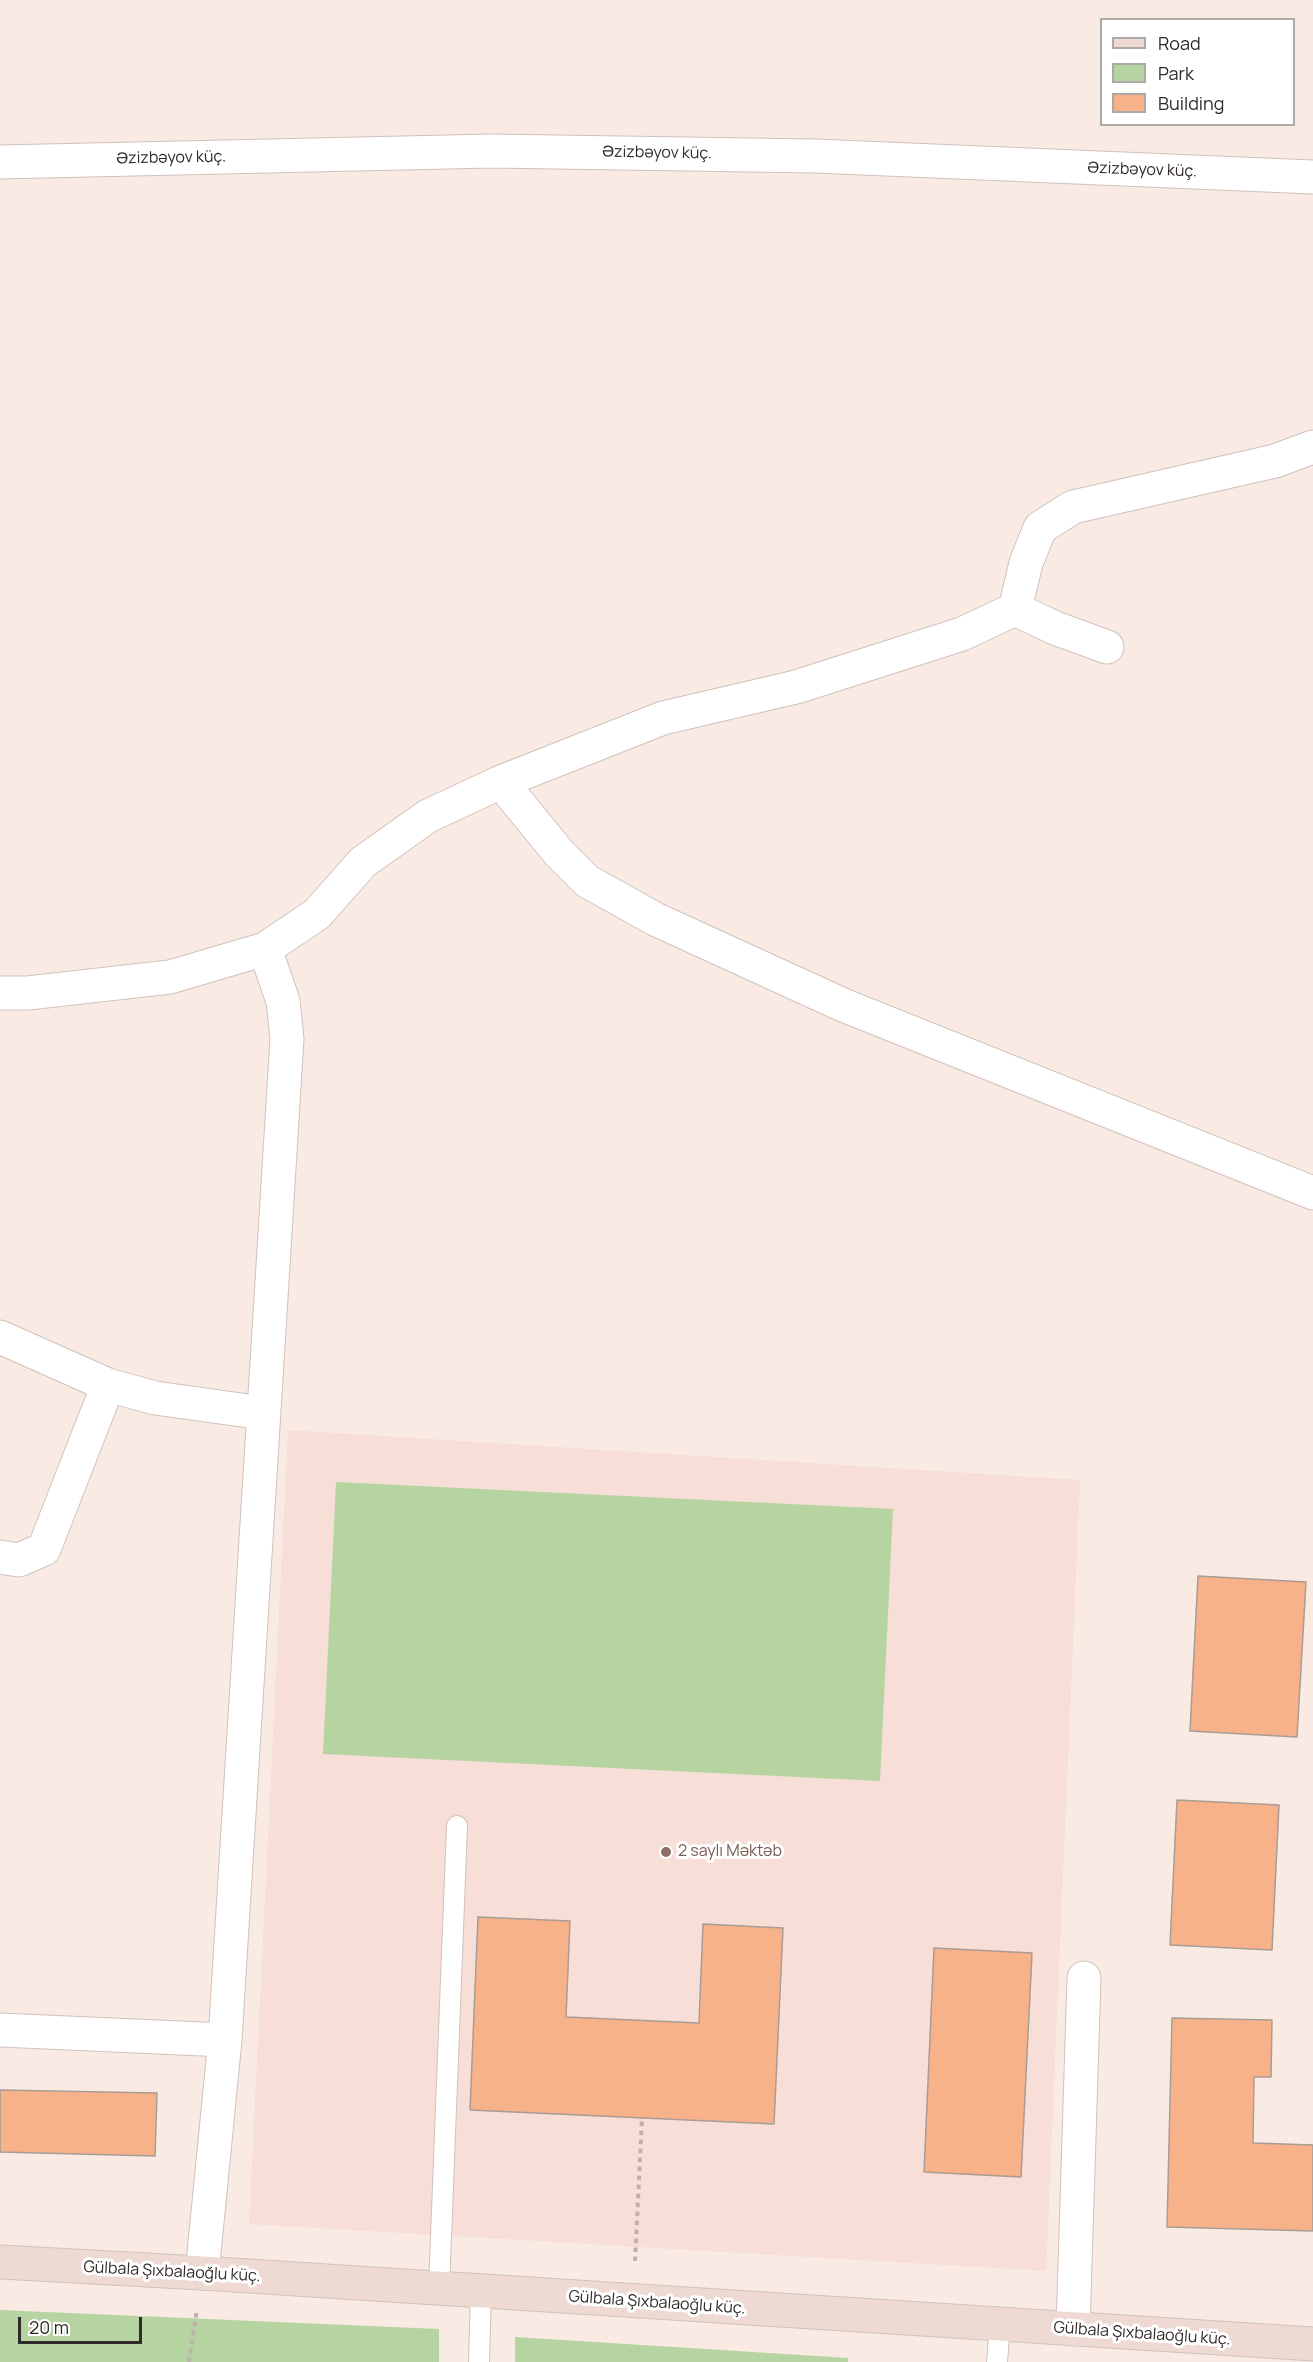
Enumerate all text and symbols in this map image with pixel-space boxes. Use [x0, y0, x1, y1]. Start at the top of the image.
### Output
legend [1100, 18, 1295, 126]
text: Road [1158, 31, 1201, 55]
text: Park [1158, 61, 1194, 85]
text: Building [1158, 91, 1224, 115]
street label: Əzizbəyov küç. [602, 142, 712, 164]
street label: Əzizbəyov küç. [116, 147, 226, 169]
street label: Əzizbəyov küç. [1087, 158, 1197, 182]
place label: 2 saylı Məktəb [678, 1842, 782, 1862]
marker: 2 saylı Məktəb [659, 1845, 673, 1859]
street label: Gülbala Şıxbalaoğlu küç. [83, 2258, 261, 2286]
street label: Gülbala Şıxbalaoğlu küç. [568, 2287, 746, 2319]
scale bar [21, 2305, 146, 2343]
text: 20 m [29, 2315, 69, 2339]
street label: Gülbala Şıxbalaoğlu küç. [1053, 2318, 1231, 2350]

